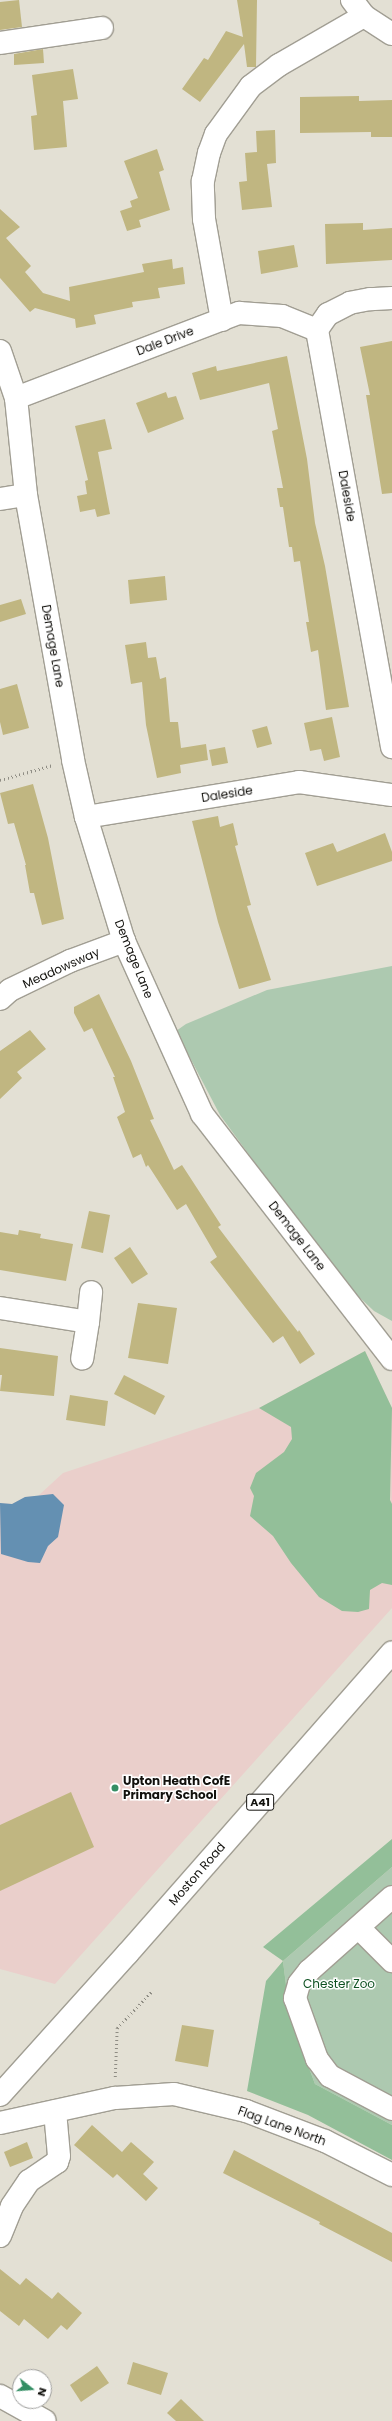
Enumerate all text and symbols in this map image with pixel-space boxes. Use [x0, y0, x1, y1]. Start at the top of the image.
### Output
street label: Dale Drive [134, 323, 196, 359]
street label: Daleside [335, 469, 359, 523]
street label: Demage Lane [39, 604, 67, 688]
street label: Daleside [200, 783, 254, 805]
street label: Demage Lane [112, 918, 156, 1000]
street label: Meadowsway [20, 945, 102, 991]
street label: Demage Lane [266, 1199, 328, 1273]
place label: Upton Heath CofE Primary School [123, 1774, 230, 1802]
marker: Upton Heath CofE Primary School [110, 1783, 120, 1793]
road number: A41 [246, 1793, 274, 1811]
street label: Moston Road [166, 1840, 228, 1908]
park label: Chester Zoo [303, 1977, 375, 1991]
street label: Flag Lane North [236, 2103, 328, 2149]
north arrow [12, 2369, 52, 2409]
text: N [34, 2386, 51, 2399]

